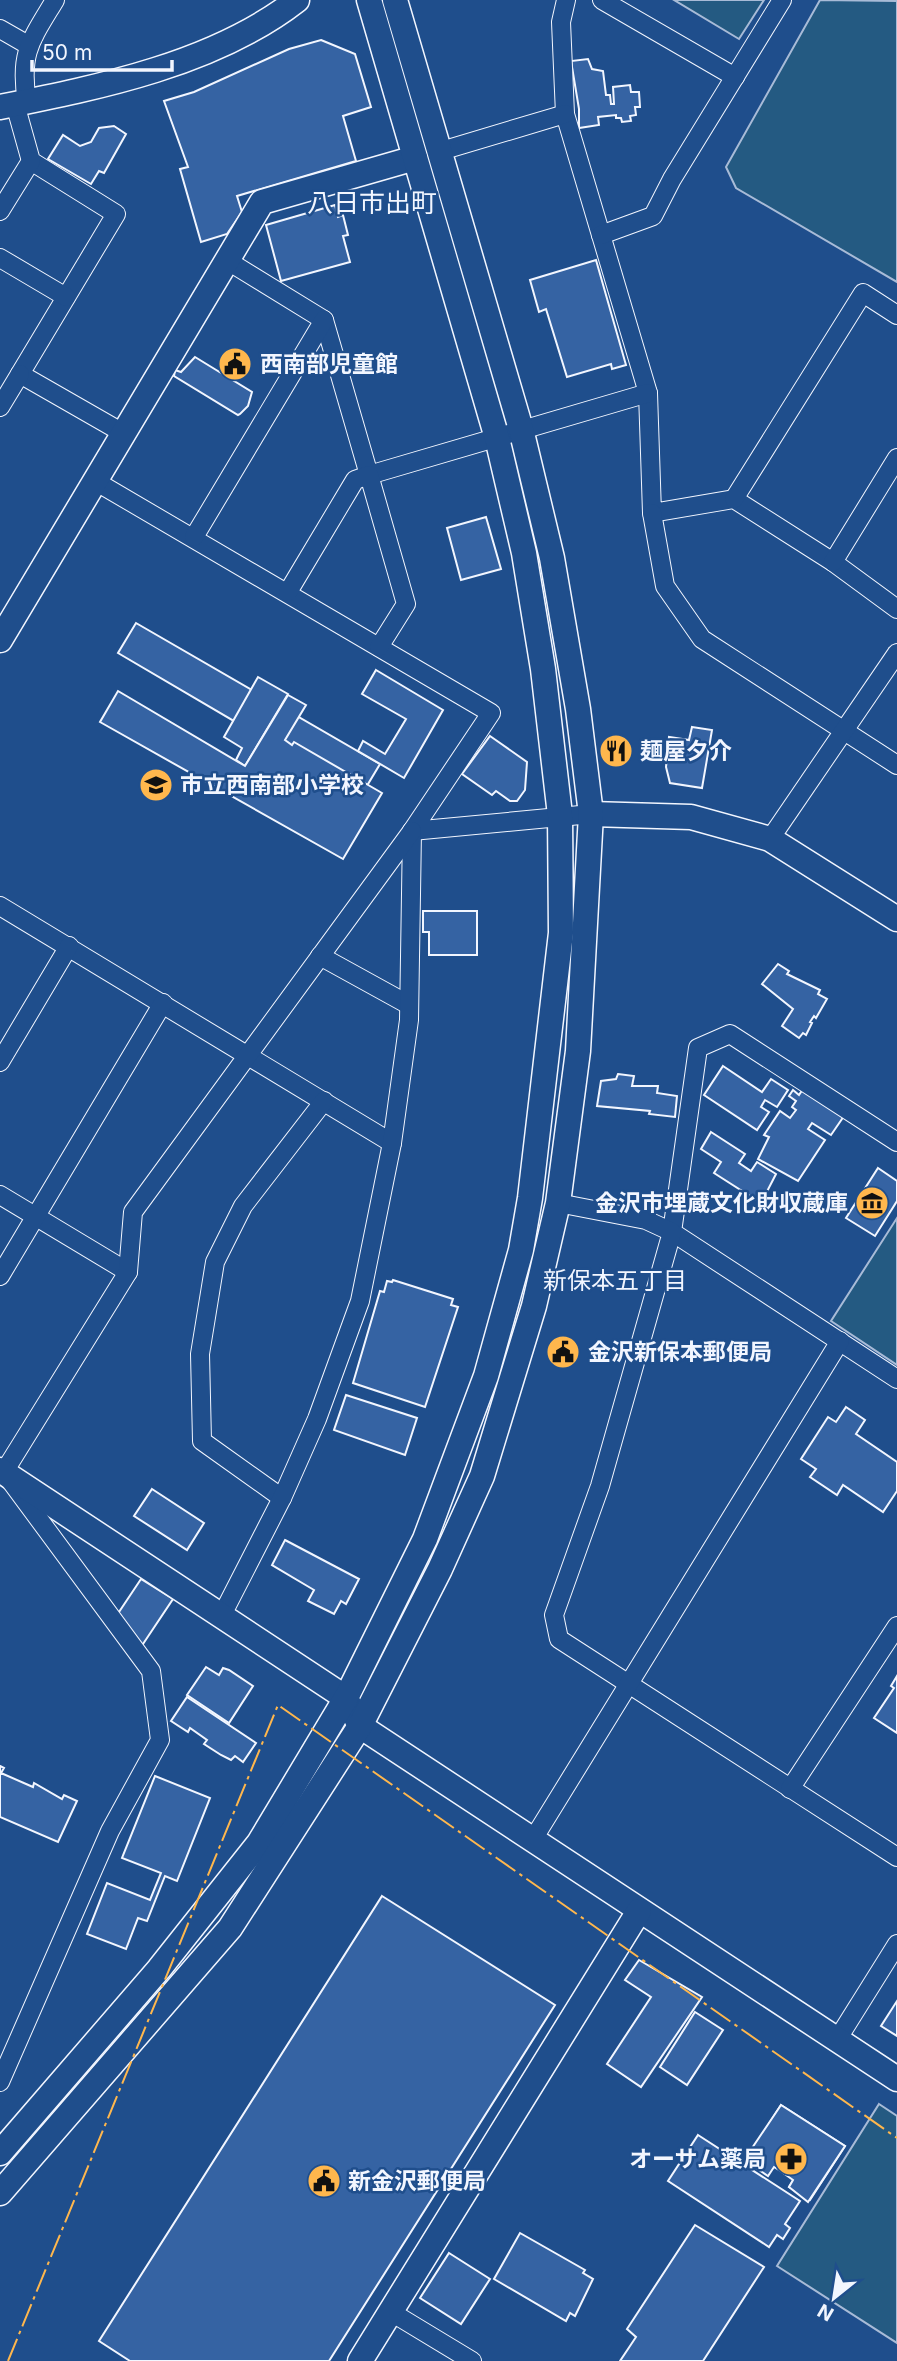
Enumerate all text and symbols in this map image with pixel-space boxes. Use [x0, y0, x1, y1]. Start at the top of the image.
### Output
scale bar [32, 28, 172, 72]
text: 50 m [42, 40, 92, 65]
district label: 八日市出町 [307, 187, 437, 218]
public building icon: 西南部児童館 [216, 345, 254, 383]
place label: 西南部児童館 [260, 350, 398, 378]
restaurant icon: 麺屋夕介 [597, 732, 635, 770]
place label: 麺屋夕介 [640, 737, 732, 765]
school or university icon: 市立西南部小学校 [137, 766, 175, 804]
place label: 市立西南部小学校 [180, 771, 364, 799]
museum icon: 金沢市埋蔵文化財収蔵庫 [853, 1184, 891, 1222]
place label: 金沢市埋蔵文化財収蔵庫 [595, 1189, 848, 1217]
district label: 新保本五丁目 [543, 1266, 687, 1295]
public building icon: 金沢新保本郵便局 [544, 1333, 582, 1371]
place label: 金沢新保本郵便局 [588, 1338, 772, 1366]
pharmacy icon: オーサム薬局 [772, 2140, 810, 2178]
place label: オーサム薬局 [629, 2145, 766, 2173]
public building icon: 新金沢郵便局 [305, 2162, 343, 2200]
place label: 新金沢郵便局 [348, 2167, 486, 2195]
north arrow [799, 2263, 869, 2333]
text: N [814, 2299, 838, 2326]

